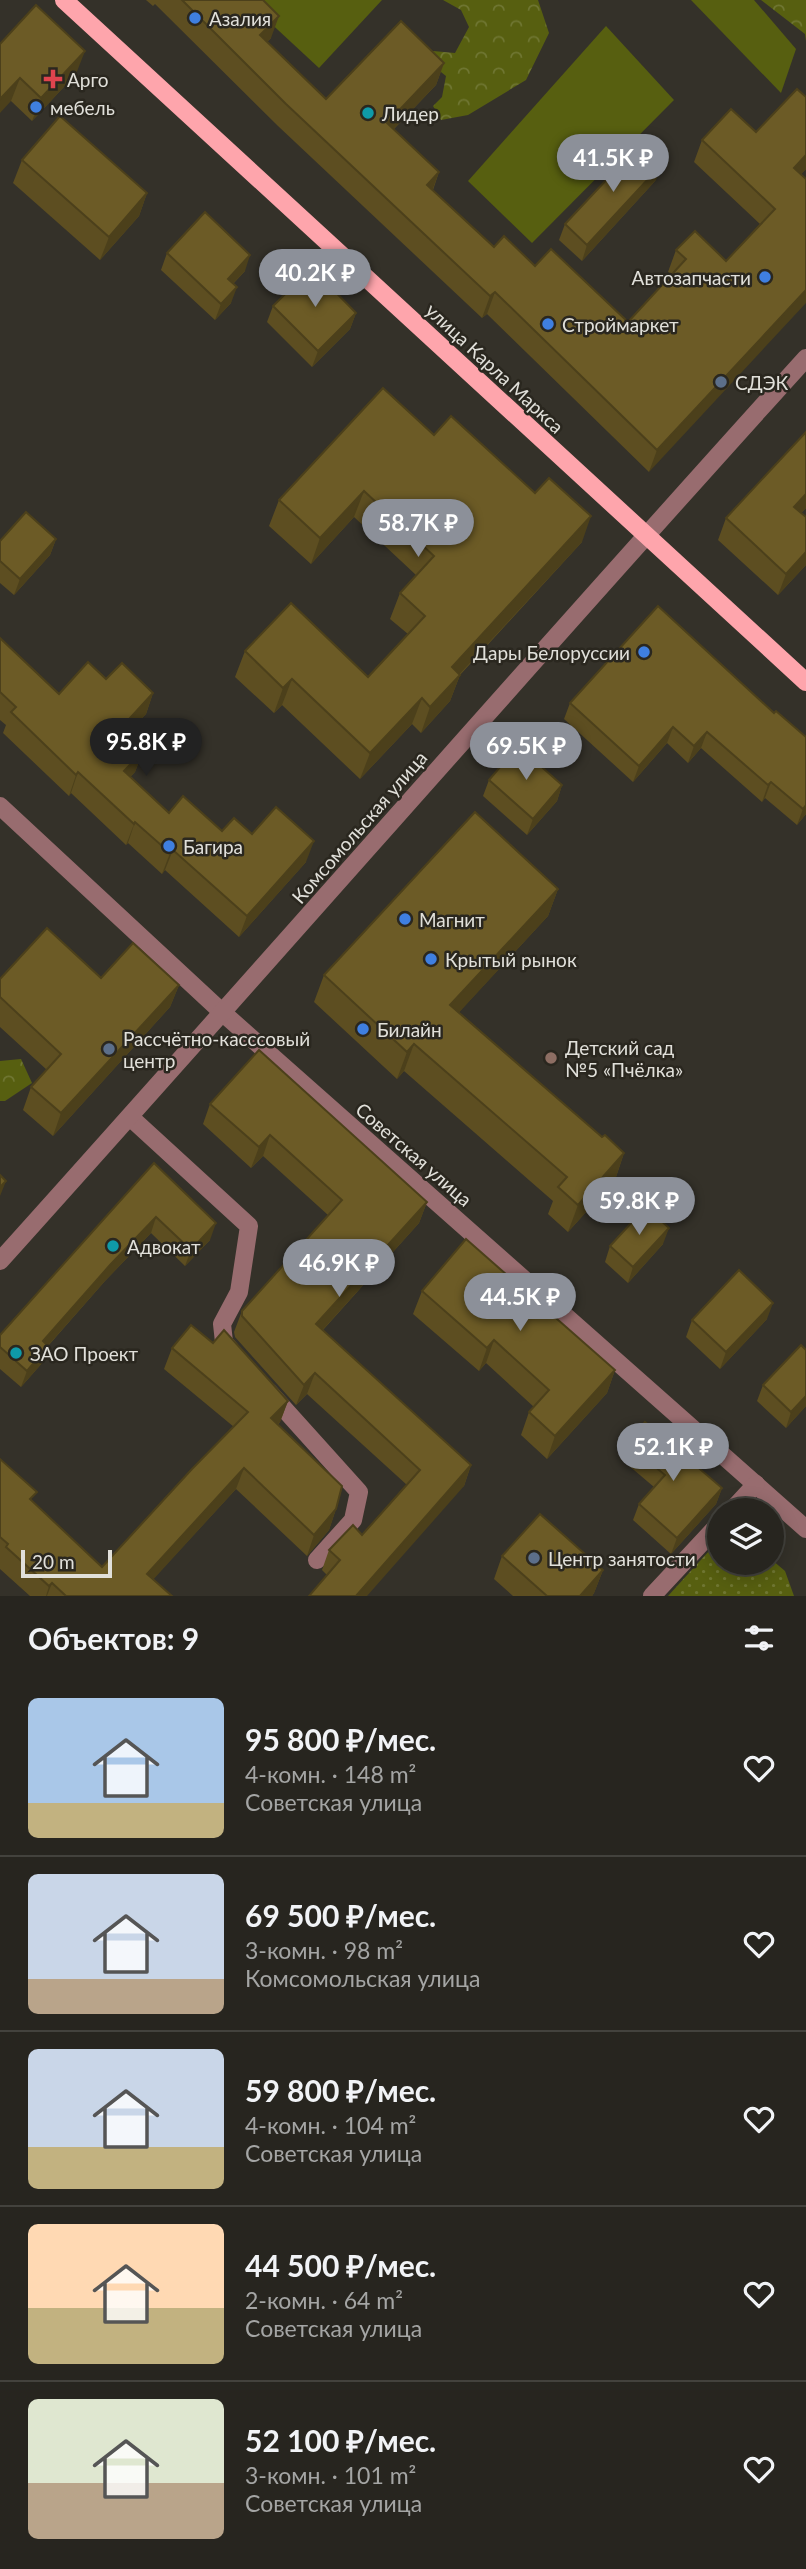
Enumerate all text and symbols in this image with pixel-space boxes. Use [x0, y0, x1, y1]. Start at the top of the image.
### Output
place label: Азалия [209, 7, 271, 30]
marker: Азалия [187, 10, 203, 26]
place label: Арго [67, 68, 109, 91]
marker: Арго [45, 71, 61, 87]
place label: мебель [50, 96, 115, 119]
marker: мебель [28, 99, 44, 115]
place label: Лидер [381, 102, 439, 125]
marker: Лидер [360, 105, 376, 121]
pin: 41.5K ₽ [548, 134, 678, 194]
text: 41.5K ₽ [573, 143, 653, 171]
pin: 40.2K ₽ [250, 250, 380, 309]
text: 40.2K ₽ [275, 258, 355, 286]
place label: Автозапчасти [632, 266, 751, 289]
marker: Автозапчасти [757, 269, 773, 285]
street label: улица Карла Маркса [421, 298, 569, 438]
place label: Строймаркет [562, 313, 679, 336]
marker: Строймаркет [540, 316, 556, 332]
place label: СДЭК [735, 371, 788, 394]
marker: СДЭК [713, 374, 729, 390]
pin: 58.7K ₽ [353, 500, 483, 559]
text: 58.7K ₽ [378, 508, 458, 536]
place label: Дары Белоруссии [473, 641, 630, 664]
marker: Дары Белоруссии [636, 644, 652, 660]
pin: 95.8K ₽ [81, 718, 211, 778]
pin: 69.5K ₽ [461, 722, 591, 782]
text: 95.8K ₽ [106, 727, 186, 755]
text: 69.5K ₽ [486, 731, 566, 759]
street label: Комсомольская улица [287, 746, 431, 908]
place label: Багира [183, 835, 243, 858]
marker: Багира [161, 838, 177, 854]
place label: Магнит [419, 908, 485, 931]
marker: Магнит [397, 911, 413, 927]
place label: Крытый рынок [445, 948, 577, 971]
marker: Крытый рынок [423, 951, 439, 967]
place label: Билайн [377, 1018, 442, 1041]
marker: Билайн [355, 1021, 371, 1037]
place label: Рассчётно-касссовый центр [123, 1027, 310, 1072]
place label: Детский сад №5 «Пчёлка» [565, 1036, 683, 1081]
marker: Рассчётно-касссовый центр [101, 1041, 117, 1057]
marker: Детский сад №5 «Пчёлка» [543, 1050, 559, 1066]
street label: Советская улица [351, 1097, 477, 1211]
pin: 59.8K ₽ [574, 1178, 704, 1237]
text: 59.8K ₽ [599, 1186, 679, 1214]
place label: Адвокат [127, 1235, 201, 1258]
marker: Адвокат [105, 1238, 121, 1254]
pin: 46.9K ₽ [274, 1240, 404, 1299]
text: 46.9K ₽ [299, 1248, 379, 1276]
pin: 44.5K ₽ [455, 1274, 585, 1333]
text: 44.5K ₽ [480, 1282, 560, 1310]
place label: ЗАО Проект [30, 1342, 139, 1365]
marker: ЗАО Проект [8, 1345, 24, 1361]
pin: 52.1K ₽ [608, 1424, 738, 1483]
text: 52.1K ₽ [633, 1432, 713, 1460]
map controls [707, 1498, 784, 1575]
button: layers [707, 1498, 784, 1575]
scale bar [21, 1547, 112, 1579]
place label: Центр занятости [548, 1547, 696, 1570]
text: 20 m [32, 1550, 75, 1573]
marker: Центр занятости [526, 1550, 542, 1566]
icon: filters [740, 1619, 778, 1657]
text: Объектов: 9 [28, 1620, 199, 1656]
text: 95 800 ₽/мес. [245, 1721, 436, 1757]
icon: home [84, 1726, 168, 1810]
icon: heart [740, 1749, 778, 1787]
text: 4-комн. · 148 m² [245, 1760, 416, 1788]
text: Советская улица [245, 1788, 422, 1816]
text: 69 500 ₽/мес. [245, 1897, 436, 1933]
icon: home [84, 1902, 168, 1986]
icon: heart [740, 1925, 778, 1963]
text: 3-комн. · 98 m² [245, 1936, 403, 1964]
text: Комсомольская улица [245, 1964, 480, 1992]
text: 59 800 ₽/мес. [245, 2072, 436, 2108]
icon: home [84, 2077, 168, 2161]
icon: heart [740, 2100, 778, 2138]
text: 4-комн. · 104 m² [245, 2111, 416, 2139]
text: Советская улица [245, 2139, 422, 2167]
text: 44 500 ₽/мес. [245, 2247, 436, 2283]
icon: home [84, 2252, 168, 2336]
icon: heart [740, 2275, 778, 2313]
text: 2-комн. · 64 m² [245, 2286, 403, 2314]
text: Советская улица [245, 2314, 422, 2342]
text: 52 100 ₽/мес. [245, 2422, 436, 2458]
icon: home [84, 2427, 168, 2511]
icon: heart [740, 2450, 778, 2488]
text: 3-комн. · 101 m² [245, 2461, 416, 2489]
text: Советская улица [245, 2489, 422, 2517]

